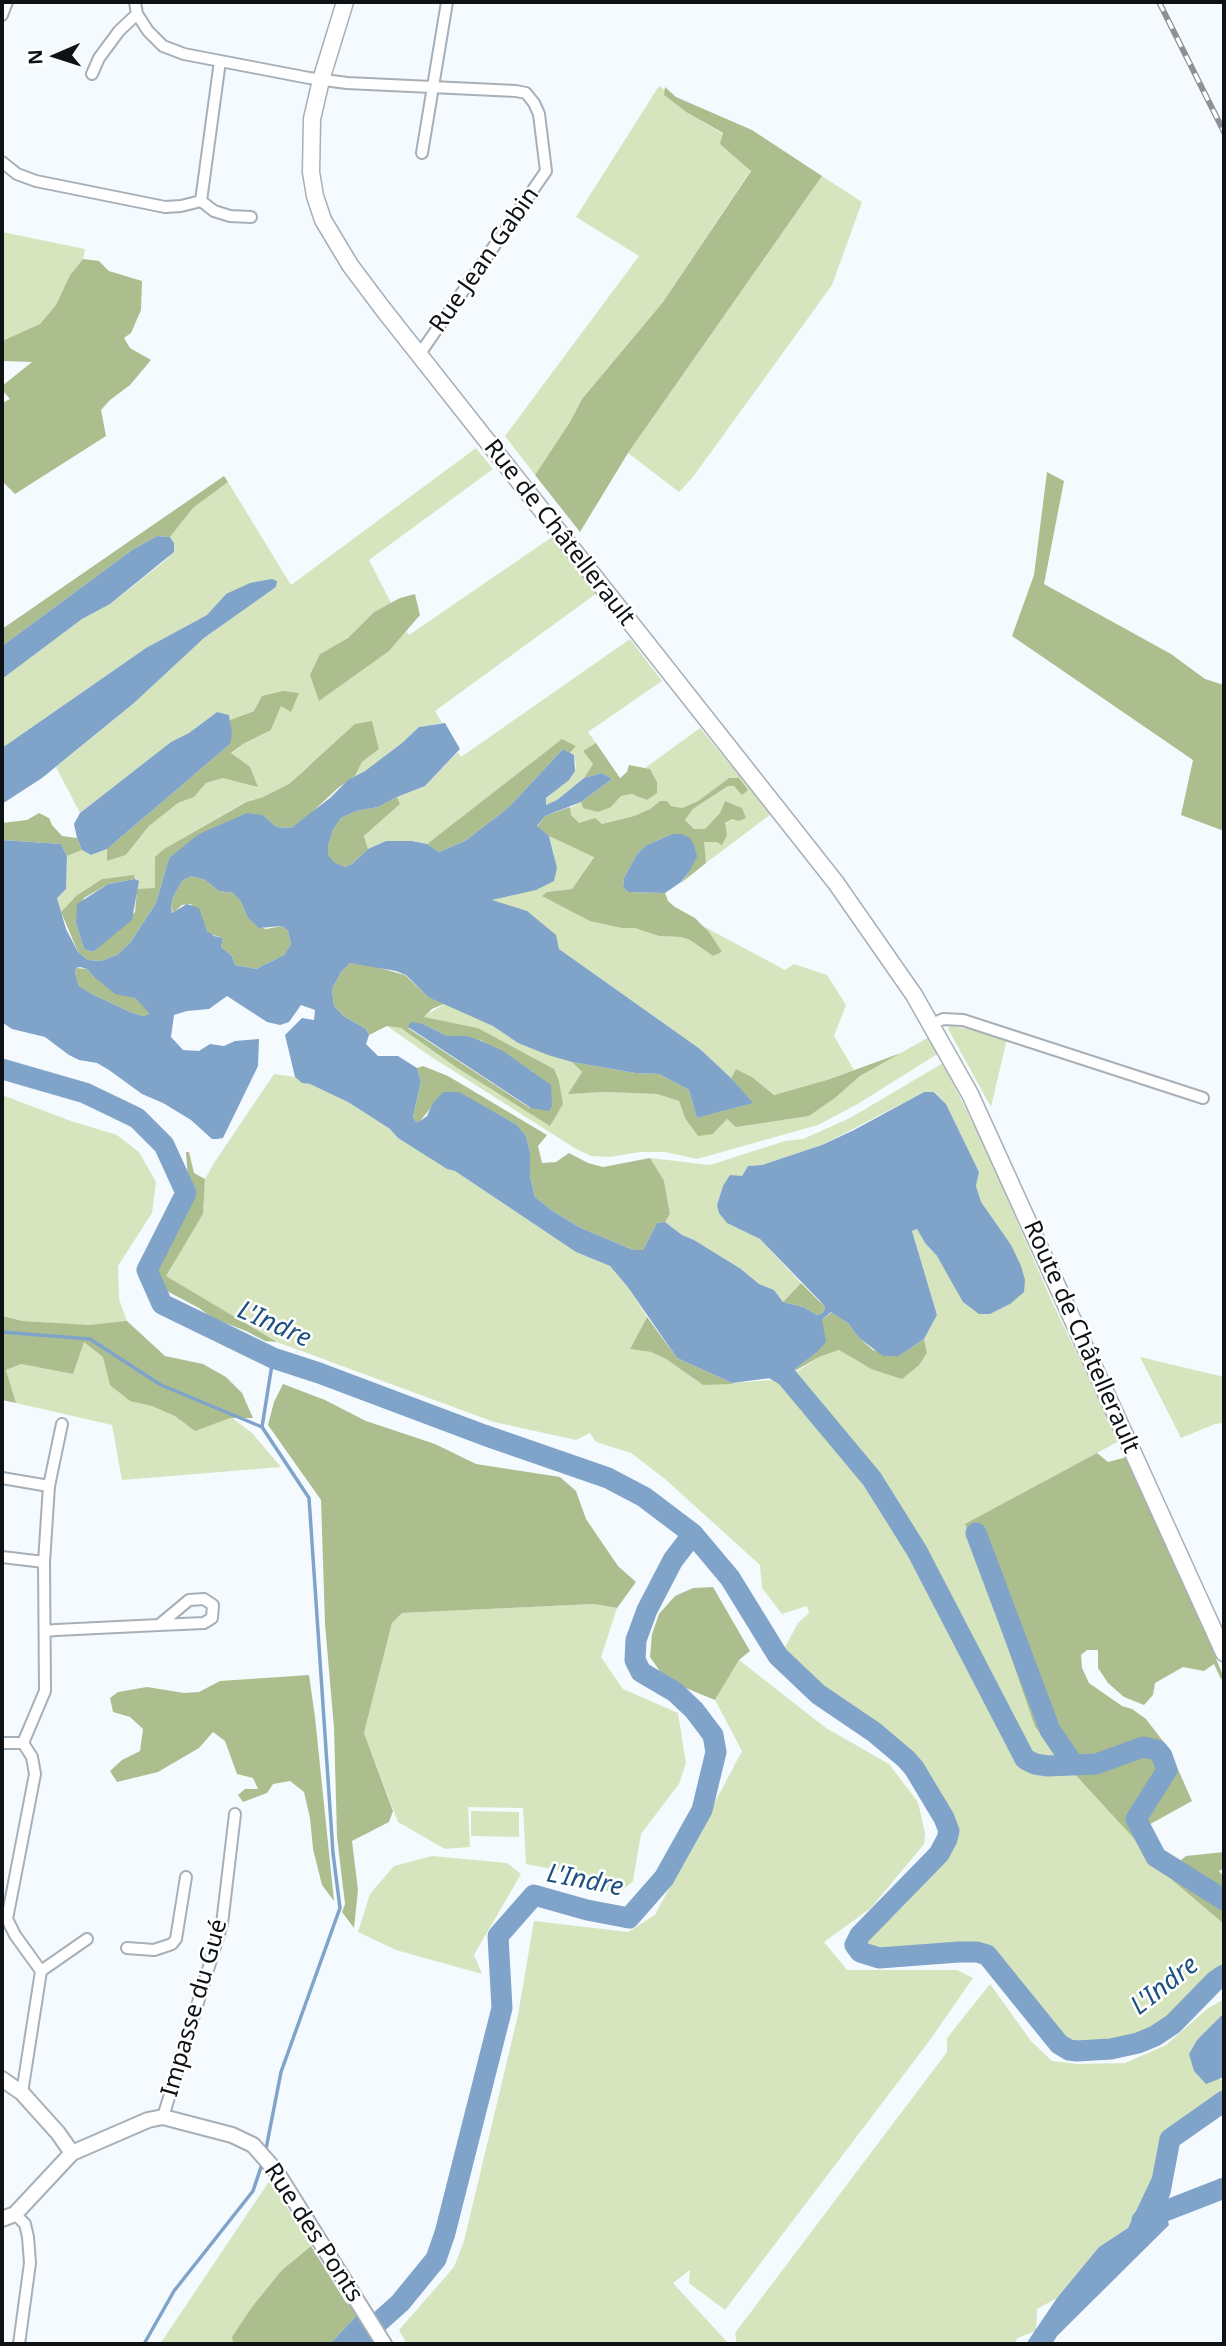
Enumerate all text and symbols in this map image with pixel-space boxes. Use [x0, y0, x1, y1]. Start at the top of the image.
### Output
north arrow [21, 21, 91, 91]
text: N [22, 49, 48, 66]
street label: Rue Jean Gabin [424, 182, 546, 338]
street label: Rue de Châtellerault [477, 434, 641, 632]
street label: Route de Châtellerault [1017, 1216, 1145, 1458]
water label: L'Indre [232, 1295, 316, 1355]
water label: L'Indre [544, 1858, 626, 1904]
street label: Impasse du Gué [156, 1916, 234, 2100]
water label: L'Indre [1125, 1950, 1205, 2022]
street label: Rue des Ponts [257, 2158, 369, 2308]

